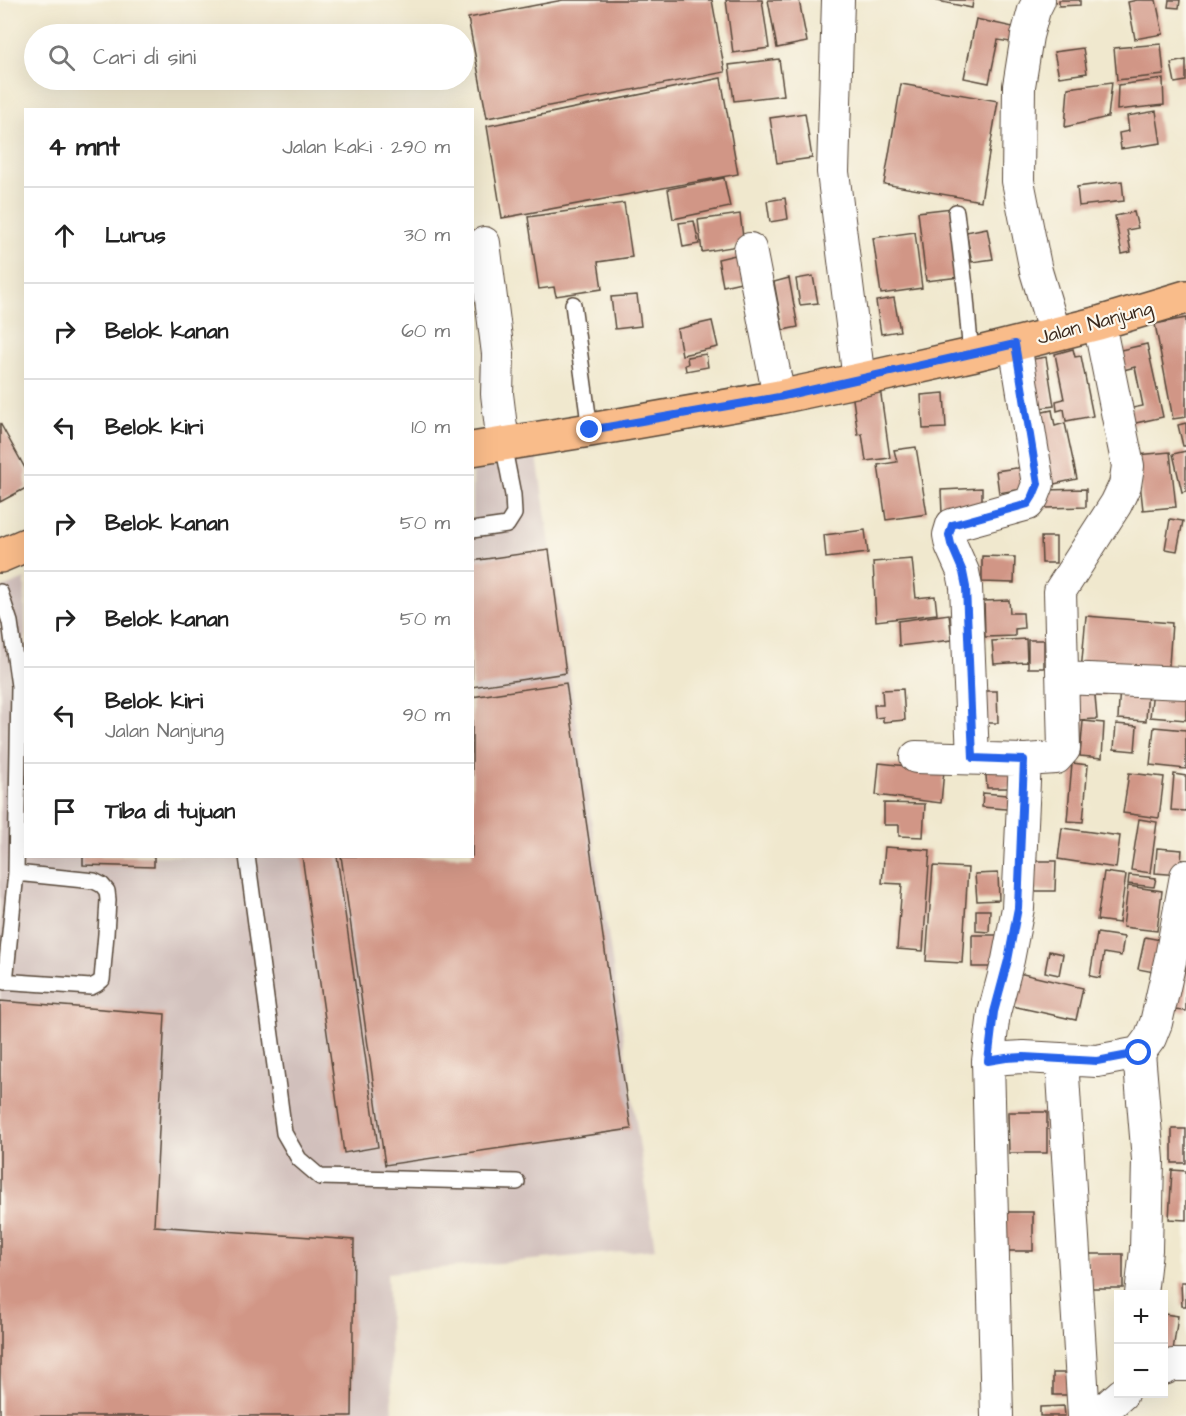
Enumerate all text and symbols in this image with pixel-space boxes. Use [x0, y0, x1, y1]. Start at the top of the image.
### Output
search box [24, 24, 474, 90]
icon: search [45, 41, 78, 74]
text: Cari di sini [93, 42, 196, 73]
text: 4 mnt [48, 129, 120, 165]
text: Jalan kaki · 290 m [282, 133, 450, 161]
icon: ahead [48, 219, 81, 252]
text: Lurus [105, 220, 166, 251]
text: 30 m [404, 221, 450, 249]
street label: Jalan Nanjung [1034, 294, 1156, 353]
icon: right [48, 315, 81, 348]
text: Belok kanan [105, 316, 229, 347]
text: 60 m [401, 317, 450, 345]
icon: left [48, 411, 81, 444]
text: Belok kiri [105, 412, 203, 443]
text: 10 m [411, 413, 450, 441]
route end [576, 416, 602, 442]
icon: right [48, 507, 81, 540]
text: Belok kanan [105, 508, 229, 539]
text: 50 m [400, 509, 450, 537]
icon: right [48, 603, 81, 636]
text: Belok kanan [105, 604, 229, 635]
text: 50 m [400, 605, 450, 633]
text: Belok kiri [105, 686, 203, 717]
icon: left [48, 699, 81, 732]
text: 90 m [402, 701, 450, 729]
text: Jalan Nanjung [105, 717, 224, 745]
icon: arrive [48, 795, 81, 828]
text: Tiba di tujuan [105, 796, 235, 827]
route start [1125, 1039, 1151, 1065]
map controls [1114, 1290, 1168, 1398]
button: + [1114, 1290, 1168, 1344]
button: − [1114, 1344, 1168, 1398]

